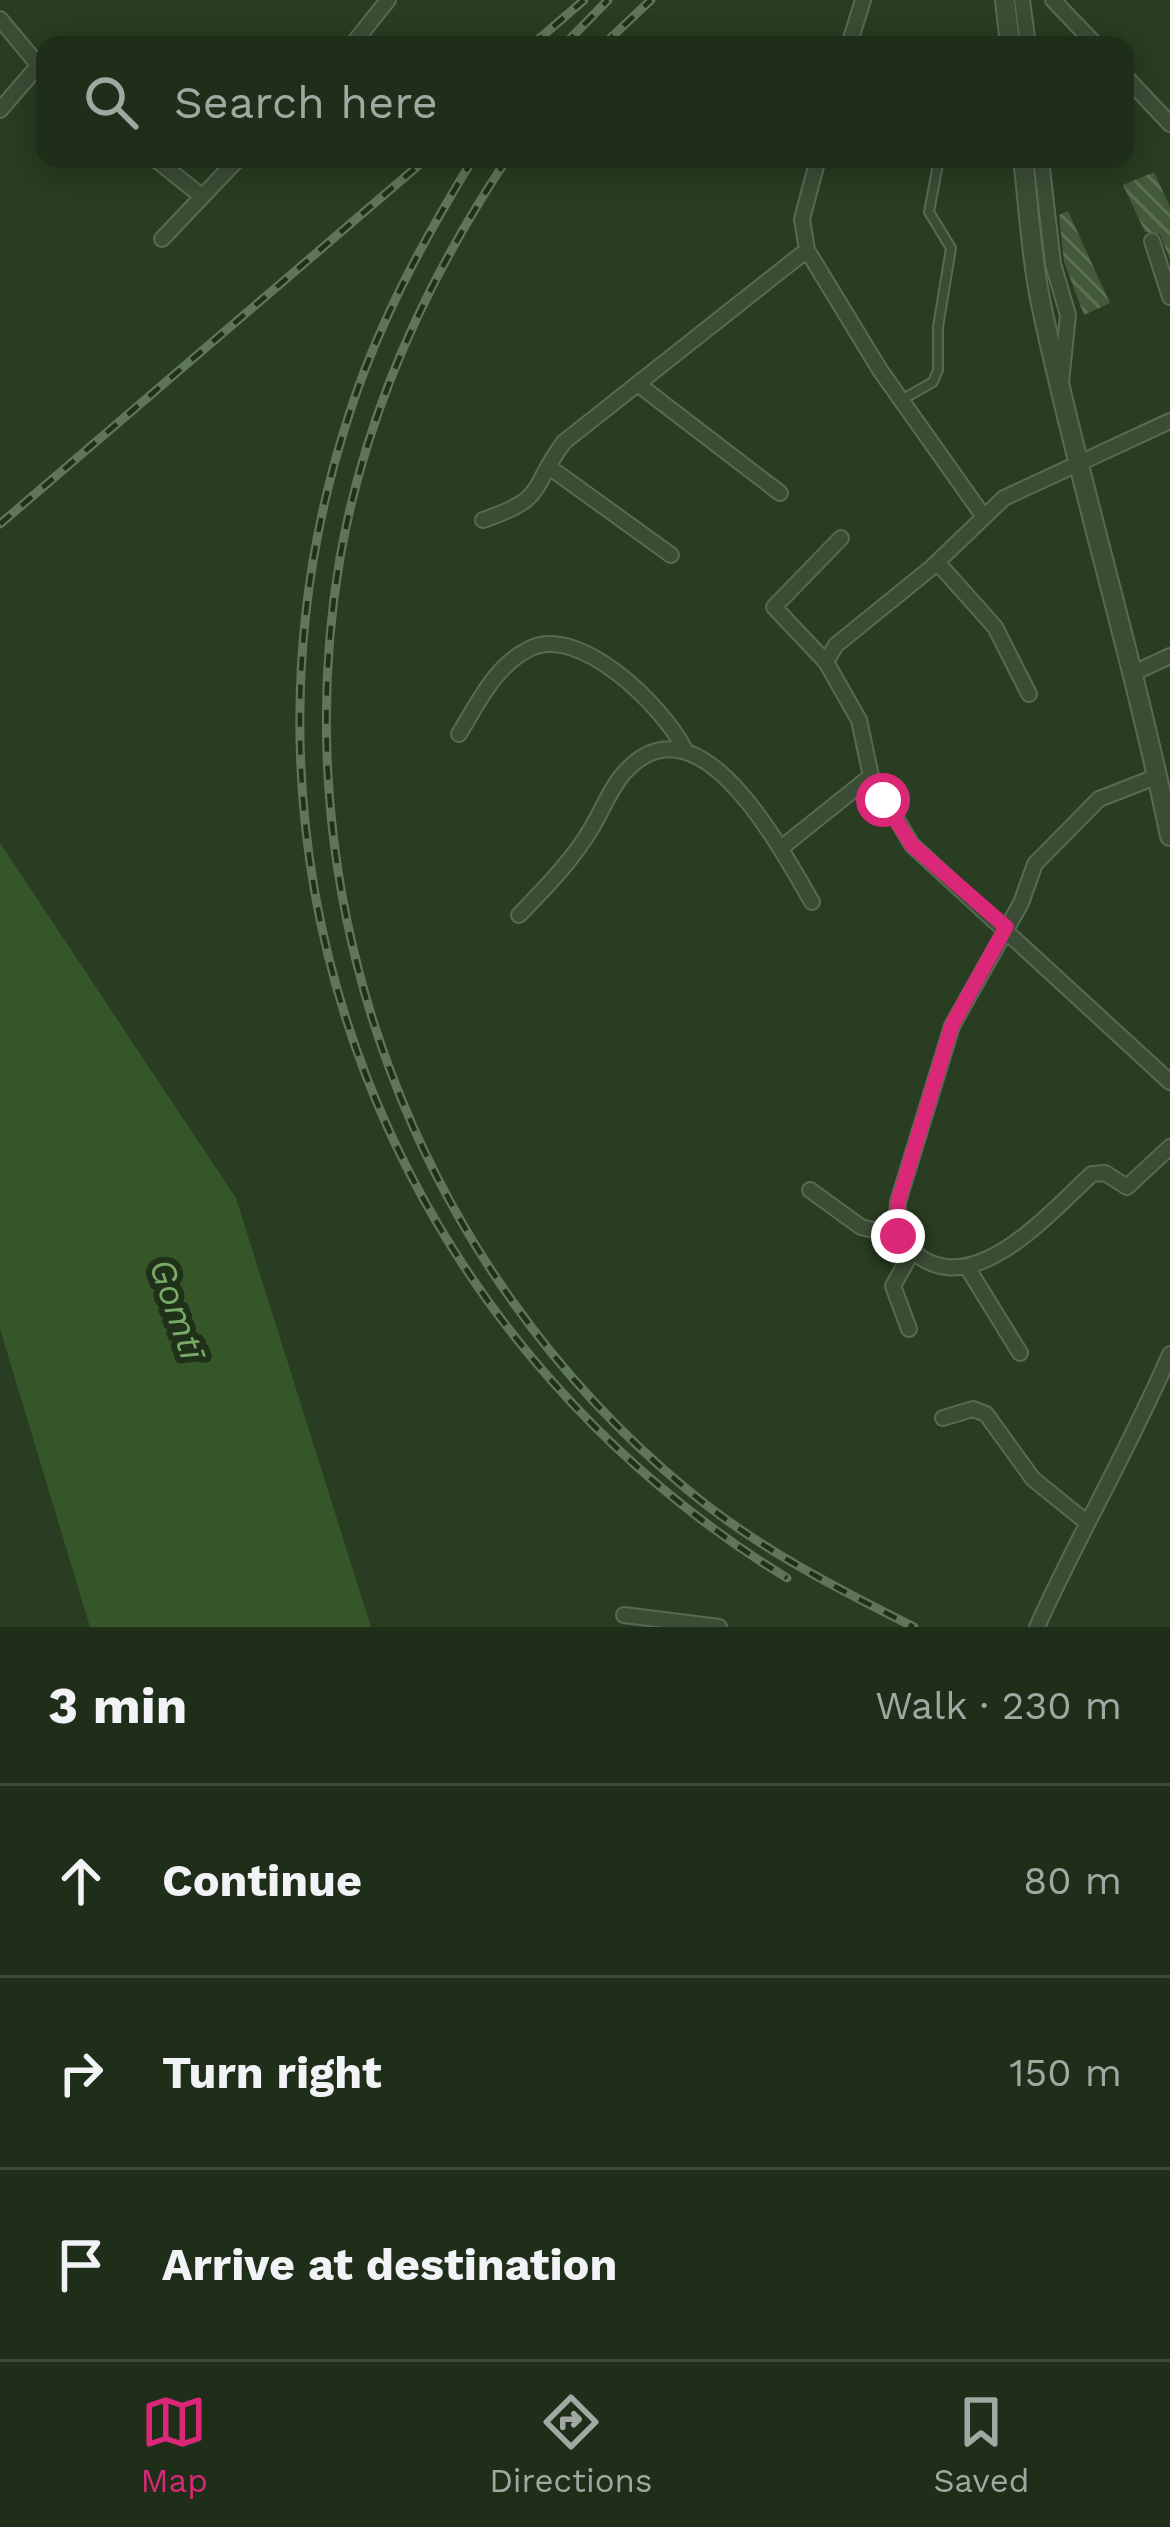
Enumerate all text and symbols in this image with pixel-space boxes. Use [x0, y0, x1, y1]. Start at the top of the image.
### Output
search box [36, 36, 1134, 168]
icon: search [78, 69, 144, 135]
text: Search here [174, 76, 438, 129]
route start [856, 773, 910, 827]
route end [871, 1209, 925, 1263]
water label: Gomtī [140, 1253, 215, 1368]
text: 3 min [48, 1676, 187, 1735]
text: Walk · 230 m [875, 1683, 1122, 1728]
icon: ahead [48, 1848, 114, 1914]
text: Continue [162, 1854, 362, 1907]
text: 80 m [1023, 1858, 1122, 1903]
icon: right [48, 2040, 114, 2106]
text: Turn right [162, 2046, 382, 2099]
text: 150 m [1009, 2050, 1122, 2095]
icon: arrive [48, 2232, 114, 2298]
text: Arrive at destination [162, 2238, 617, 2291]
tab: Map [141, 2389, 208, 2500]
tab: Directions [489, 2389, 652, 2500]
tab: Saved [934, 2389, 1029, 2500]

